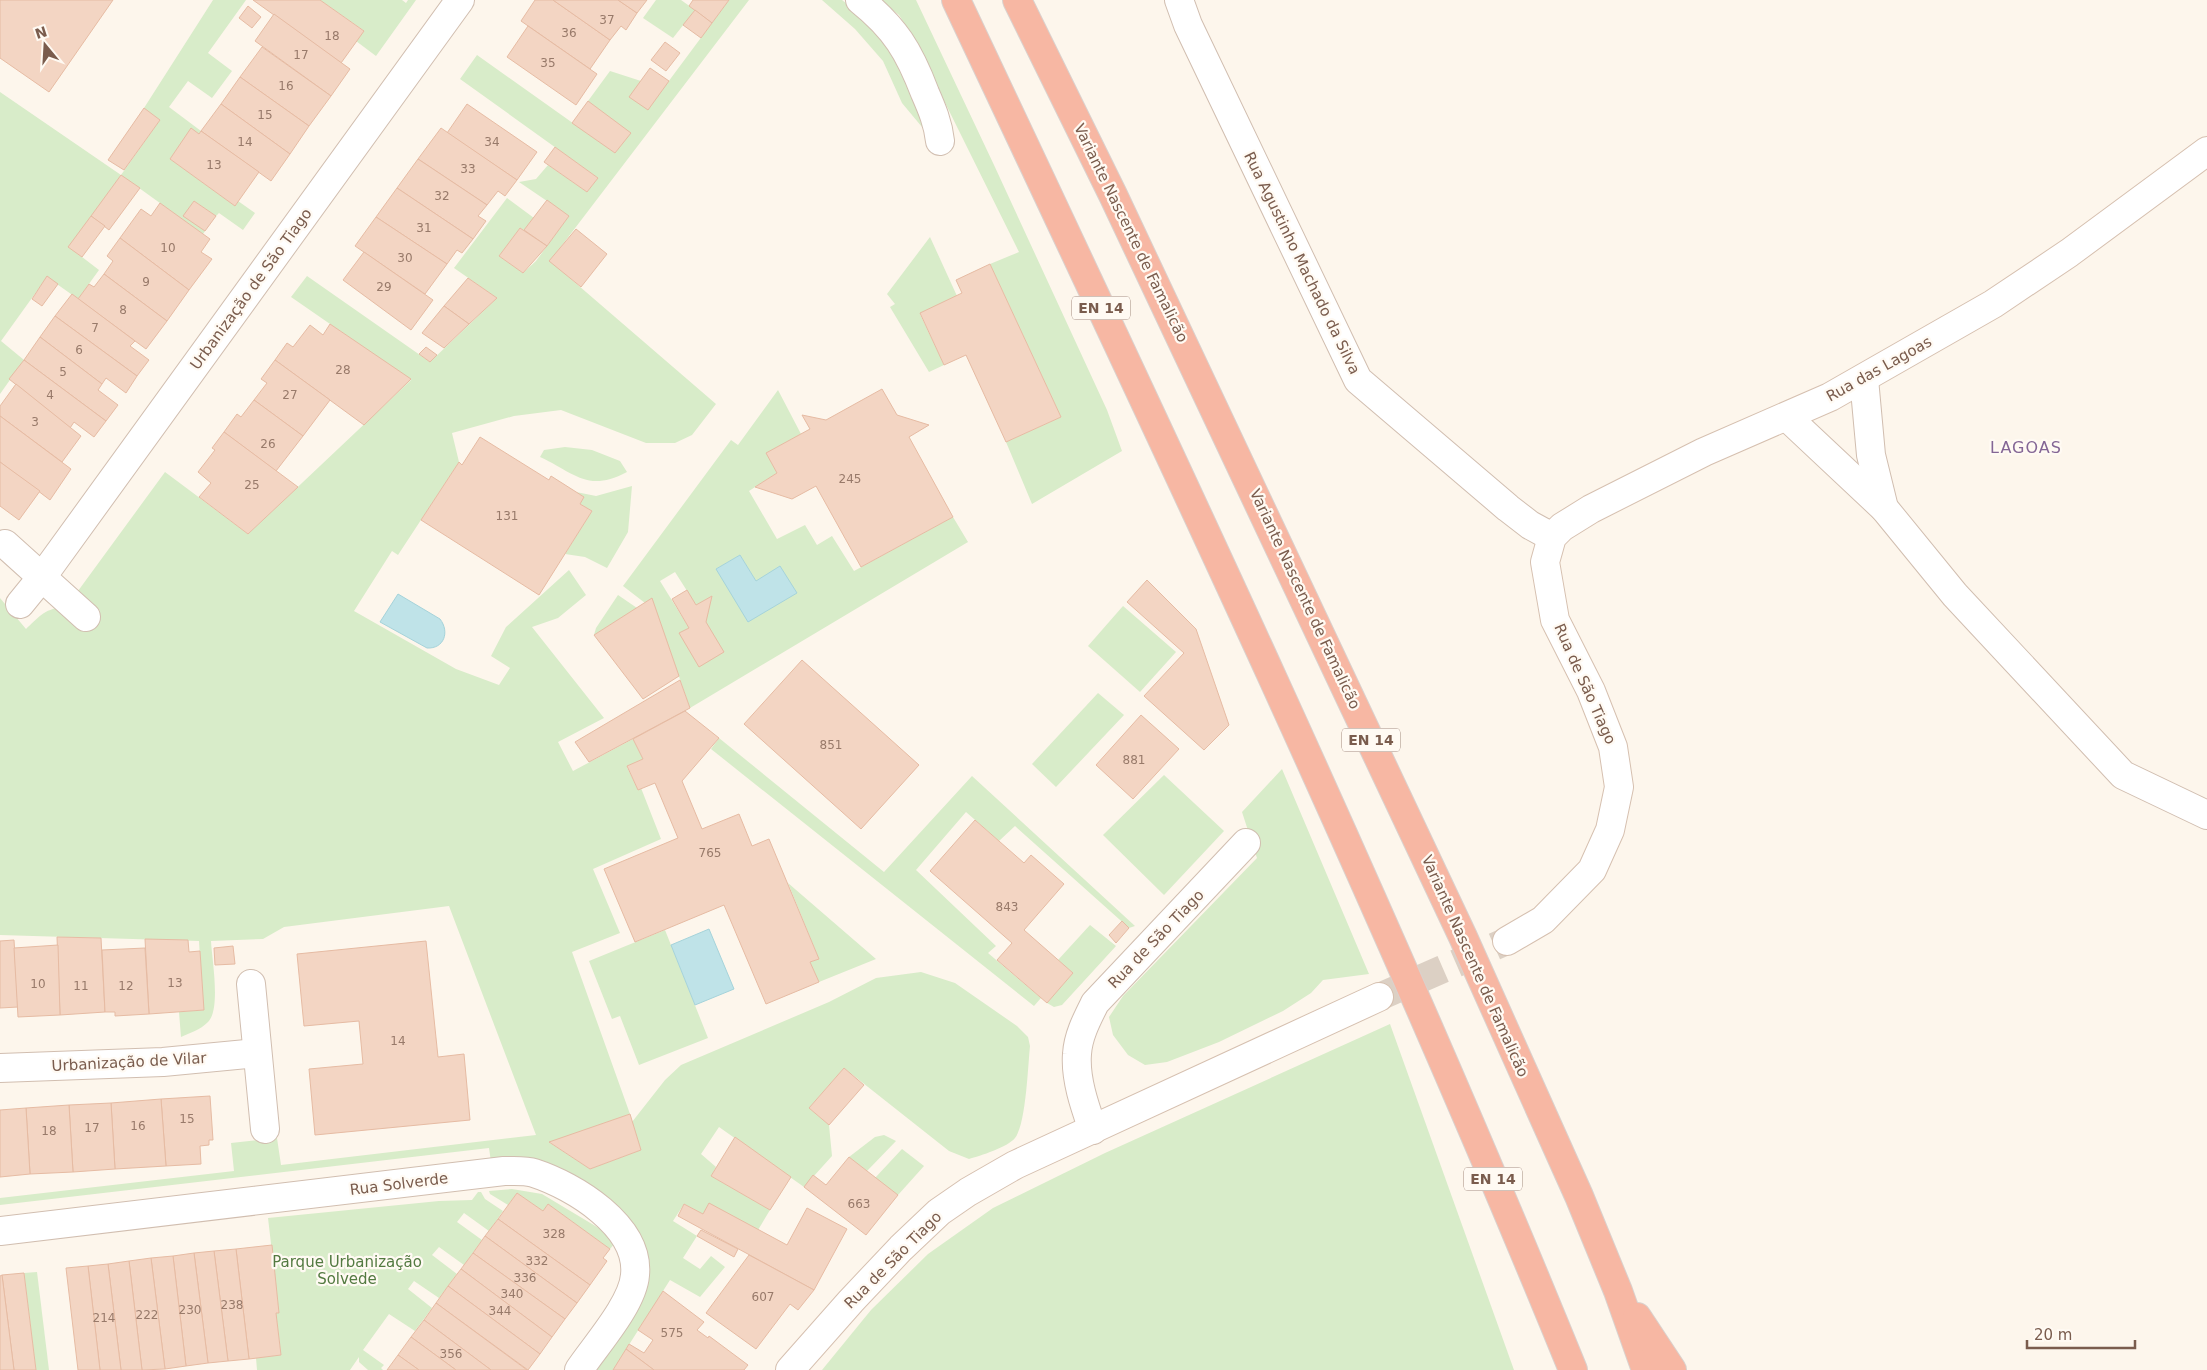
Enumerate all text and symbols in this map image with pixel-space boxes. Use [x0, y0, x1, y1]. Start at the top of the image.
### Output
house number: 37 [599, 13, 615, 27]
north arrow [20, 20, 70, 70]
text: N [33, 23, 49, 42]
house number: 36 [561, 26, 577, 40]
house number: 18 [324, 29, 340, 43]
house number: 17 [293, 48, 309, 62]
house number: 35 [540, 56, 556, 70]
house number: 16 [278, 79, 294, 93]
house number: 15 [257, 108, 273, 122]
street label: Variante Nascente de Famalicão [1070, 121, 1192, 345]
house number: 14 [237, 135, 253, 149]
house number: 34 [484, 135, 500, 149]
street label: Rua Agustinho Machado da Silva [1240, 149, 1364, 377]
house number: 13 [206, 158, 222, 172]
house number: 33 [460, 162, 476, 176]
house number: 32 [434, 189, 450, 203]
street label: Urbanização de São Tiago [186, 205, 316, 373]
house number: 31 [416, 221, 432, 235]
house number: 10 [160, 241, 176, 255]
house number: 30 [397, 251, 413, 265]
house number: 9 [142, 275, 150, 289]
house number: 29 [376, 280, 392, 294]
road number: EN 14 [1072, 296, 1130, 320]
house number: 8 [119, 303, 127, 317]
house number: 7 [91, 321, 99, 335]
street label: Rua das Lagoas [1823, 332, 1935, 405]
house number: 6 [75, 343, 83, 357]
house number: 28 [335, 363, 351, 377]
house number: 5 [59, 365, 67, 379]
house number: 4 [46, 388, 54, 402]
house number: 27 [282, 388, 298, 402]
house number: 3 [31, 415, 39, 429]
house number: 26 [260, 437, 276, 451]
district label: LAGOAS [1990, 438, 2062, 457]
house number: 245 [839, 472, 861, 486]
house number: 25 [244, 478, 260, 492]
street label: Variante Nascente de Famalicão [1246, 486, 1364, 712]
house number: 131 [496, 509, 518, 523]
street label: Rua de São Tiago [1550, 621, 1620, 747]
road number: EN 14 [1342, 728, 1400, 752]
house number: 851 [820, 738, 842, 752]
house number: 881 [1123, 753, 1145, 767]
house number: 765 [699, 846, 721, 860]
street label: Variante Nascente de Famalicão [1418, 852, 1532, 1080]
street label: Rua de São Tiago [1104, 886, 1208, 992]
house number: 843 [996, 900, 1018, 914]
house number: 13 [167, 976, 183, 990]
house number: 10 [30, 977, 46, 991]
house number: 11 [73, 979, 89, 993]
house number: 12 [118, 979, 134, 993]
house number: 14 [390, 1034, 406, 1048]
street label: Urbanização de Vilar [51, 1049, 208, 1075]
house number: 15 [179, 1112, 195, 1126]
house number: 16 [130, 1119, 146, 1133]
house number: 17 [84, 1121, 100, 1135]
house number: 18 [41, 1124, 57, 1138]
road number: EN 14 [1464, 1168, 1522, 1190]
street label: Rua Solverde [349, 1169, 449, 1199]
house number: 663 [848, 1197, 870, 1211]
street label: Rua de São Tiago [841, 1208, 945, 1312]
house number: 328 [543, 1227, 565, 1241]
park label: Parque Urbanização Solvede [272, 1253, 422, 1288]
house number: 332 [526, 1254, 548, 1268]
house number: 336 [514, 1271, 536, 1285]
house number: 340 [501, 1287, 523, 1301]
house number: 607 [752, 1290, 774, 1304]
house number: 238 [221, 1298, 243, 1312]
house number: 230 [179, 1303, 201, 1317]
house number: 344 [489, 1304, 511, 1318]
house number: 222 [136, 1308, 158, 1322]
house number: 214 [93, 1311, 115, 1325]
scale bar [2027, 1318, 2134, 1350]
house number: 575 [661, 1326, 683, 1340]
text: 20 m [2034, 1326, 2072, 1344]
house number: 356 [440, 1347, 462, 1361]

